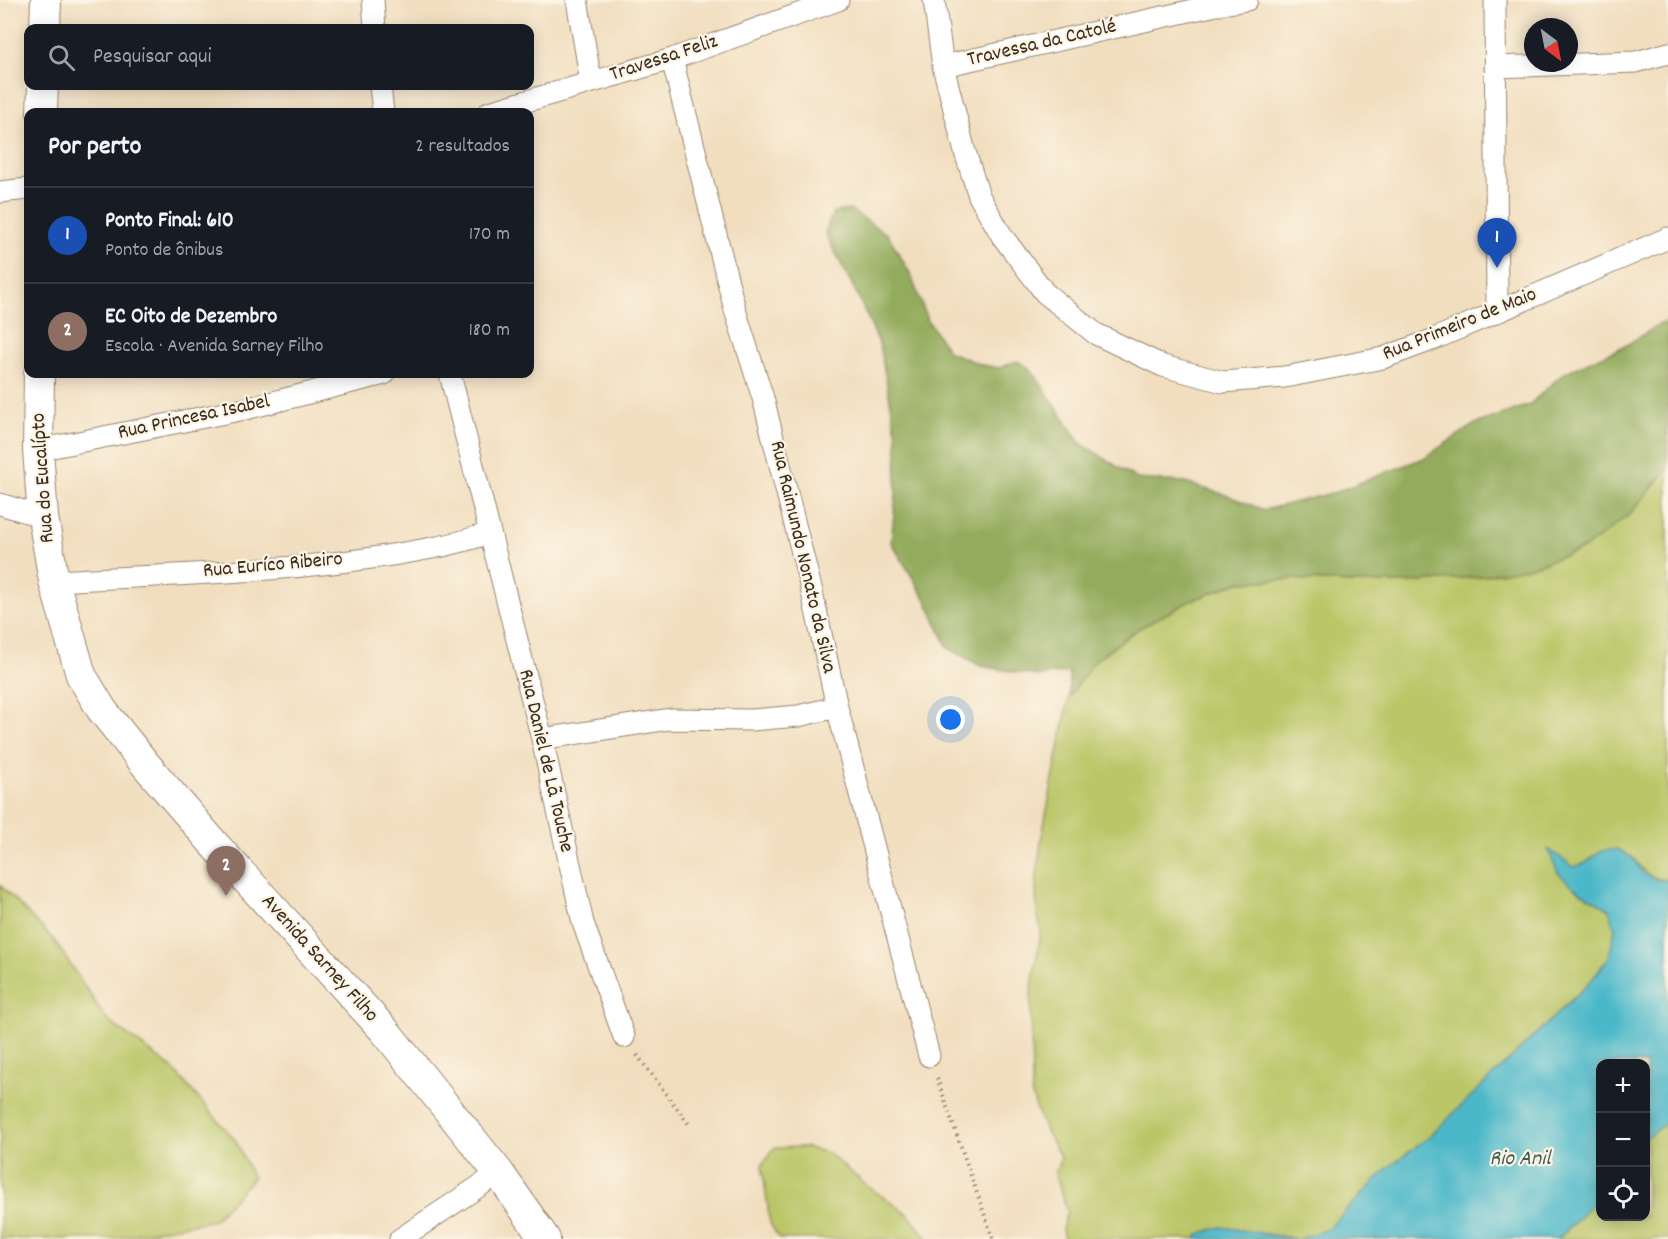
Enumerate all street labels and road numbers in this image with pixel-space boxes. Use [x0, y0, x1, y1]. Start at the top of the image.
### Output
street label: Travessa da Catolé [964, 12, 1120, 76]
street label: Travessa Feliz [606, 27, 722, 91]
street label: Rua Primeiro de Maio [1378, 280, 1542, 370]
street label: Rua Princesa Isabel [115, 387, 273, 449]
street label: Rua do Eucalípto [24, 412, 64, 544]
street label: Rua Raimundo Nonato da Silva [761, 438, 844, 677]
street label: Rua Euríco Ribeiro [202, 545, 344, 587]
street label: Rua Daniel de Lã Touche [509, 666, 581, 856]
street label: Avenida Sarney Filho [253, 888, 385, 1030]

